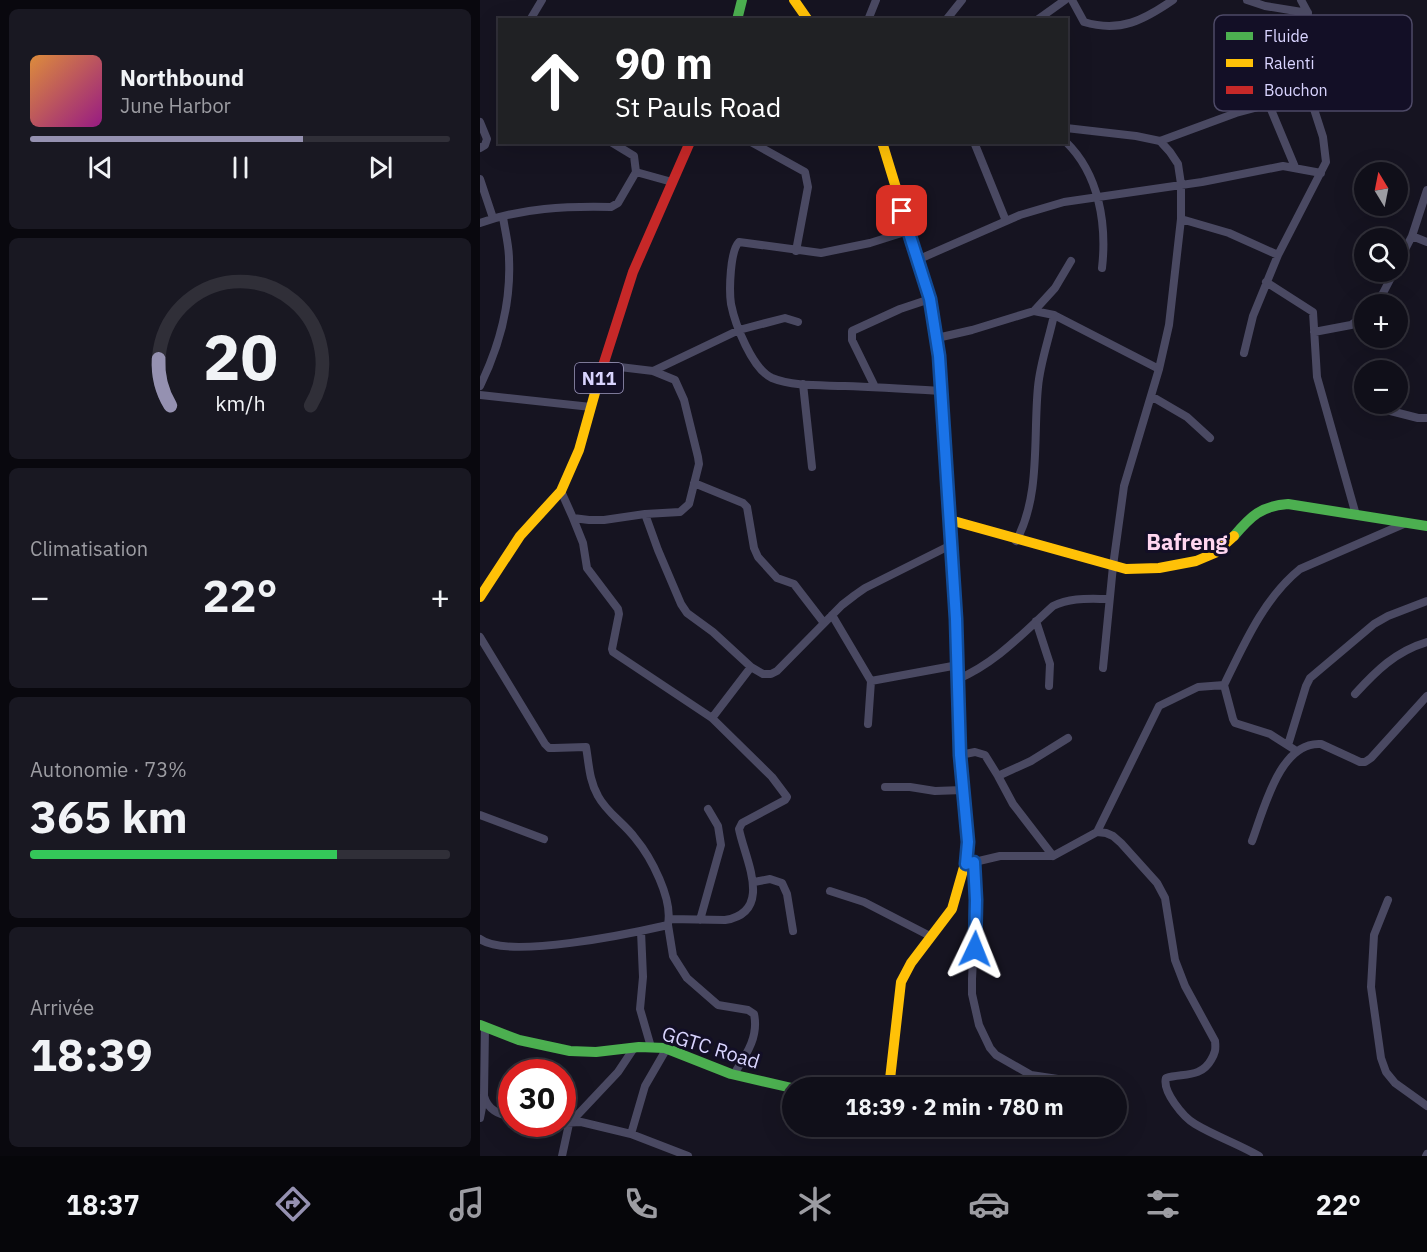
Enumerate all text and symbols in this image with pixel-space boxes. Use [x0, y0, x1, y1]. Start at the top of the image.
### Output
legend [1214, 15, 1412, 111]
text: Fluide [1264, 26, 1309, 46]
text: 90 m [615, 36, 713, 91]
icon: ahead [516, 42, 594, 120]
text: Ralenti [1264, 53, 1314, 73]
text: Northbound [120, 63, 244, 92]
text: Bouchon [1264, 80, 1328, 100]
text: St Pauls Road [615, 89, 781, 124]
text: June Harbor [120, 92, 231, 119]
icon: previous [84, 151, 117, 184]
icon: pause [224, 151, 257, 184]
icon: next [364, 151, 397, 184]
north arrow [1354, 162, 1408, 216]
map controls [1354, 162, 1408, 414]
pin [876, 185, 927, 236]
icon: arrive [885, 194, 918, 227]
button: search [1354, 228, 1408, 282]
button: + [1354, 294, 1408, 348]
text: 20 [203, 316, 277, 397]
button: − [1354, 360, 1408, 414]
road number: N11 [575, 363, 623, 393]
text: km/h [215, 389, 265, 417]
district label: Bafreng [1146, 527, 1229, 556]
text: Climatisation [30, 535, 148, 562]
text: 22° [202, 566, 278, 624]
text: − [30, 575, 50, 618]
text: + [430, 575, 450, 618]
text: Autonomie · 73% [30, 756, 187, 783]
text: 365 km [30, 787, 188, 845]
position arrow [943, 917, 1007, 981]
text: Arrivée [30, 994, 94, 1021]
street label: GGTC Road [659, 1019, 763, 1075]
text: 18:39 [30, 1025, 153, 1083]
speed limit sign: 30 [498, 1059, 576, 1137]
text: 18:39 · 2 min · 780 m [845, 1092, 1064, 1121]
icon: directions [272, 1183, 314, 1225]
icon: music [446, 1183, 488, 1225]
icon: phone [620, 1183, 662, 1225]
icon: climate [794, 1183, 836, 1225]
icon: car [968, 1183, 1010, 1225]
icon: filters [1142, 1183, 1184, 1225]
text: 18:37 [66, 1187, 140, 1222]
text: 22° [1316, 1187, 1361, 1222]

